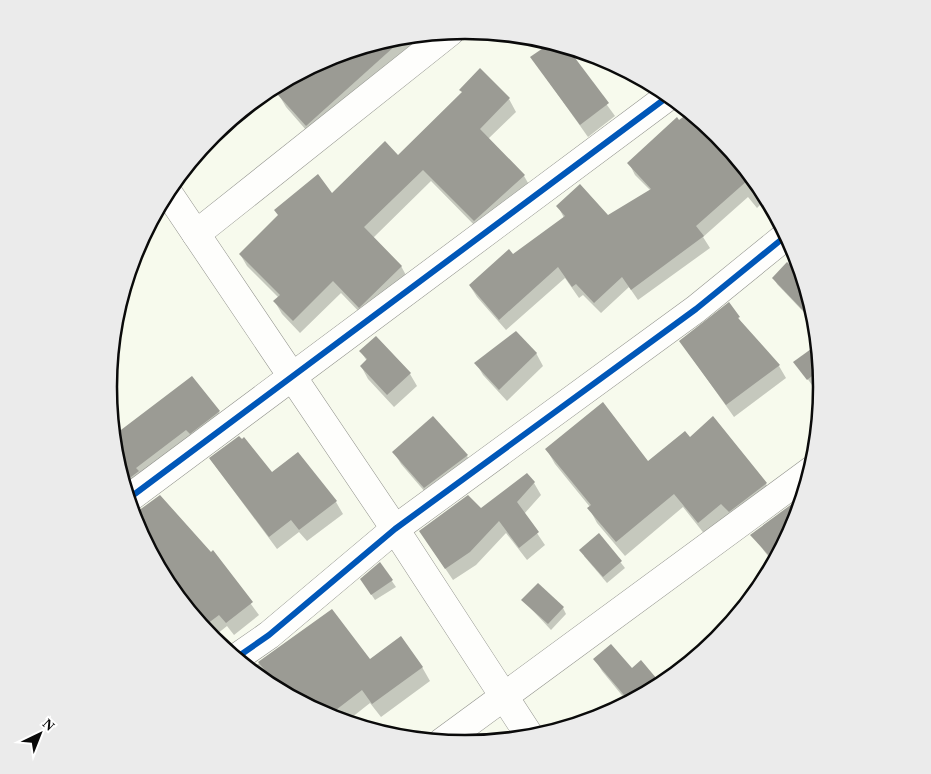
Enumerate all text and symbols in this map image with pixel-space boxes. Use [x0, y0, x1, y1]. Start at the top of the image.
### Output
north arrow [15, 709, 65, 759]
text: N [40, 716, 57, 734]

